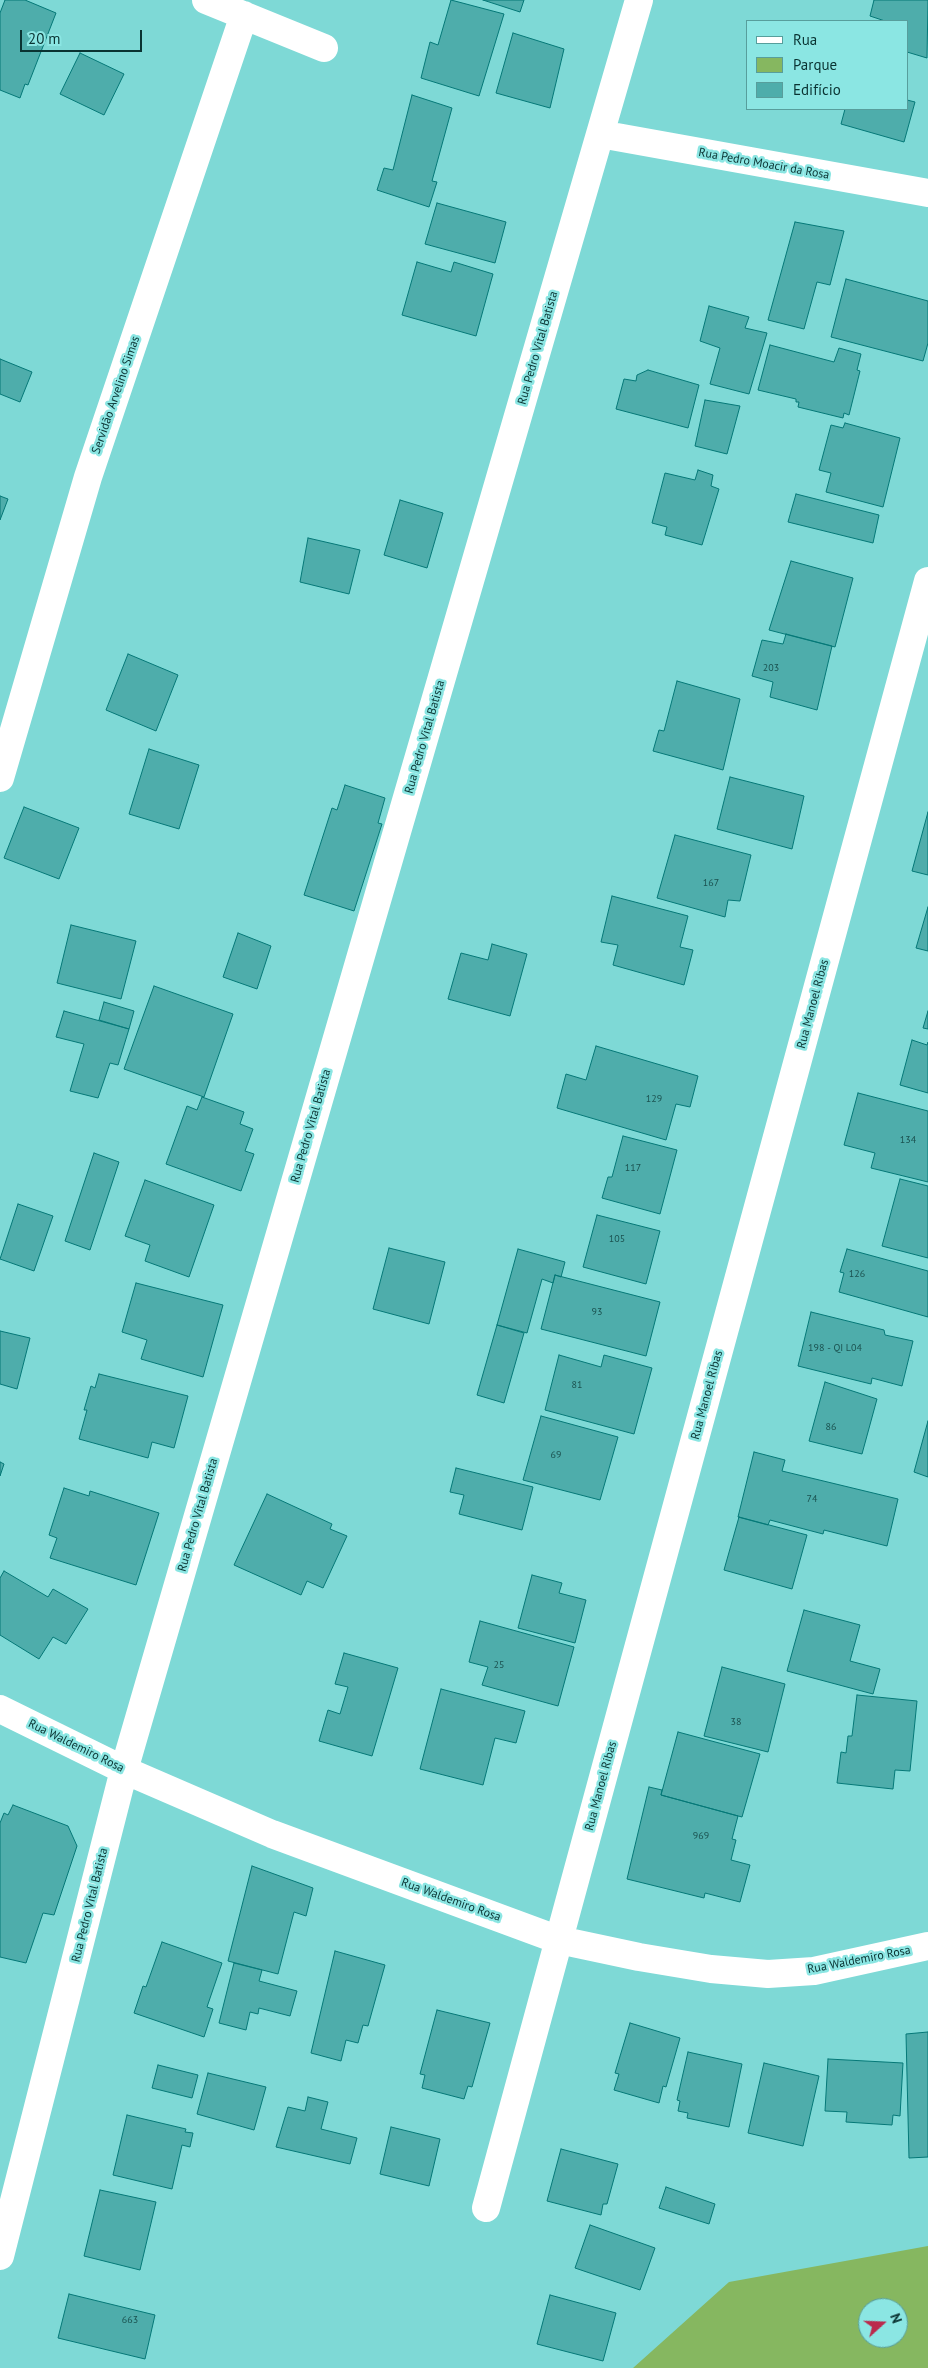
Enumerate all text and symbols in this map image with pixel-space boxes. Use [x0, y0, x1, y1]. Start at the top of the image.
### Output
scale bar [22, 20, 145, 52]
legend [746, 20, 908, 110]
text: 20 m [28, 29, 61, 48]
text: Rua [793, 30, 817, 49]
text: Parque [793, 55, 837, 74]
text: Edifício [793, 80, 841, 99]
street label: Rua Pedro Moacir da Rosa [697, 145, 831, 183]
street label: Rua Pedro Vital Batista [515, 290, 561, 406]
street label: Servidão Arvelino Simas [89, 334, 143, 456]
house number: 203 [763, 662, 779, 674]
street label: Rua Pedro Vital Batista [402, 679, 448, 795]
house number: 167 [703, 877, 719, 889]
street label: Rua Manoel Ribas [794, 958, 832, 1050]
street label: Rua Pedro Vital Batista [288, 1068, 334, 1184]
house number: 129 [646, 1093, 662, 1105]
house number: 134 [900, 1134, 916, 1146]
house number: 117 [625, 1162, 641, 1174]
house number: 105 [609, 1233, 625, 1245]
house number: 126 [849, 1268, 865, 1280]
house number: 93 [592, 1306, 602, 1318]
house number: 198 - QI L04 [808, 1342, 862, 1354]
street label: Rua Manoel Ribas [688, 1349, 726, 1441]
house number: 81 [572, 1379, 582, 1391]
house number: 86 [826, 1421, 836, 1433]
house number: 69 [551, 1449, 561, 1461]
street label: Rua Pedro Vital Batista [175, 1457, 221, 1573]
house number: 74 [807, 1493, 817, 1505]
house number: 25 [494, 1659, 504, 1671]
house number: 38 [731, 1716, 741, 1728]
street label: Rua Waldemiro Rosa [26, 1717, 126, 1775]
street label: Rua Manoel Ribas [582, 1740, 620, 1832]
house number: 969 [693, 1830, 709, 1842]
street label: Rua Pedro Vital Batista [69, 1846, 111, 1964]
street label: Rua Waldemiro Rosa [399, 1875, 503, 1925]
street label: Rua Waldemiro Rosa [806, 1943, 912, 1977]
north arrow [858, 2298, 908, 2348]
text: N [886, 2311, 906, 2326]
house number: 663 [122, 2314, 138, 2326]

